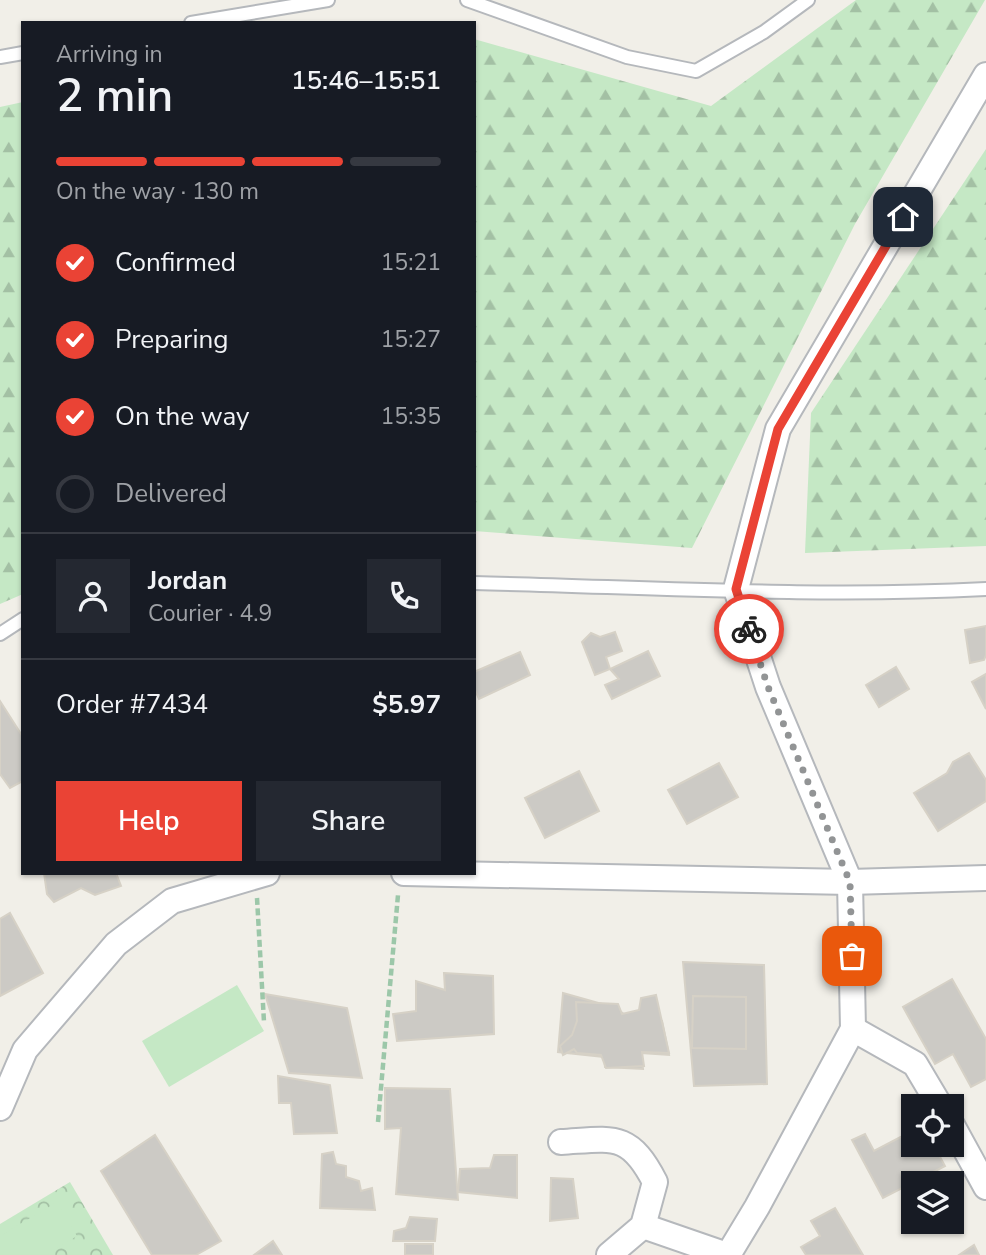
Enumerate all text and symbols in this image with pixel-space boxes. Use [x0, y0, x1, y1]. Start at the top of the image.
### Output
text: Arriving in [56, 39, 163, 70]
text: 15:46–15:51 [291, 63, 441, 98]
text: 2 min [56, 64, 173, 127]
text: On the way · 130 m [56, 176, 259, 207]
pin [873, 187, 933, 247]
icon: home [884, 198, 922, 236]
icon: check [56, 244, 94, 282]
text: Confirmed [115, 245, 236, 280]
text: 15:21 [381, 247, 441, 278]
icon: check [56, 321, 94, 359]
text: Preparing [115, 322, 228, 357]
text: 15:27 [381, 324, 441, 355]
icon: check [56, 398, 94, 436]
text: On the way [115, 399, 249, 434]
text: 15:35 [381, 401, 441, 432]
text: Delivered [115, 476, 227, 511]
button: person [56, 559, 130, 633]
button: phone [367, 559, 441, 633]
text: Jordan [148, 563, 227, 598]
courier [714, 594, 784, 664]
text: Courier · 4.9 [148, 598, 272, 629]
icon: bike [730, 610, 768, 648]
text: Order #7434 [56, 687, 208, 722]
text: $5.97 [372, 687, 441, 722]
button: Help [56, 781, 242, 861]
button: Share [256, 781, 441, 861]
pin [822, 926, 882, 986]
icon: bag [833, 937, 871, 975]
map controls [901, 1094, 964, 1234]
button: locate [901, 1094, 964, 1157]
button: layers [901, 1171, 964, 1234]

